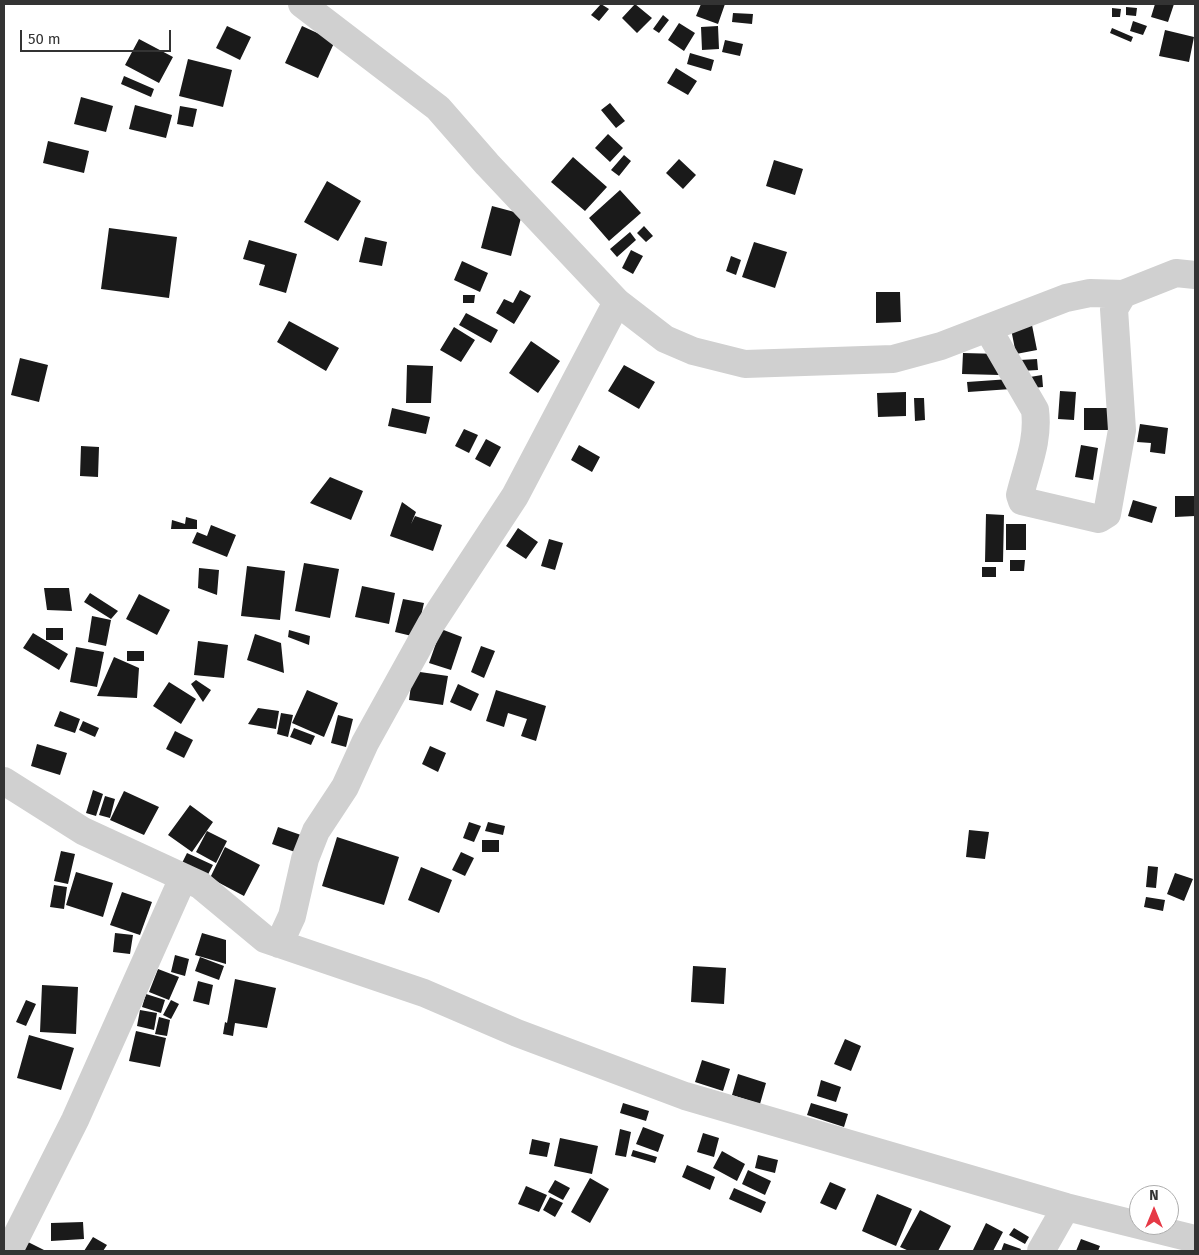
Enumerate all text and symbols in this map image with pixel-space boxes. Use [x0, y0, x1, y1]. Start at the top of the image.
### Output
scale bar [22, 20, 174, 52]
text: 50 m [28, 30, 61, 48]
north arrow [1129, 1185, 1179, 1235]
text: N [1149, 1187, 1159, 1204]

